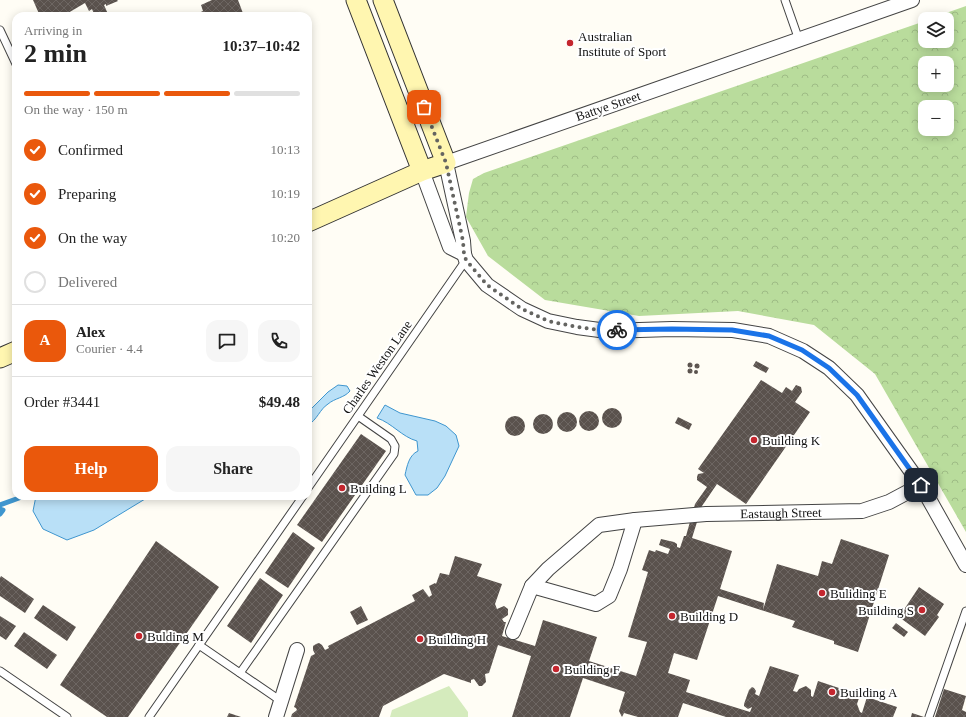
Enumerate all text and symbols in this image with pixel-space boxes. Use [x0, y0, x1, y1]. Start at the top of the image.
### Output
map controls [918, 12, 954, 136]
button: layers [918, 12, 954, 48]
text: Arriving in [24, 23, 82, 38]
place label: Australian Institute of Sport [578, 29, 666, 59]
text: 10:37–10:42 [223, 38, 300, 54]
marker: Australian Institute of Sport [565, 38, 575, 48]
text: 2 min [24, 39, 87, 68]
button: + [918, 56, 954, 92]
street label: Battye Street [574, 88, 643, 124]
pin [407, 90, 441, 124]
icon: bag [413, 96, 435, 118]
button: − [918, 100, 954, 136]
text: On the way · 150 m [24, 102, 128, 117]
icon: check [24, 139, 46, 161]
text: Confirmed [58, 142, 123, 158]
text: 10:13 [270, 142, 300, 157]
icon: check [24, 183, 46, 205]
text: Preparing [58, 186, 116, 202]
text: 10:19 [270, 186, 300, 201]
icon: check [24, 227, 46, 249]
text: On the way [58, 230, 127, 246]
text: 10:20 [270, 230, 300, 245]
text: Delivered [58, 274, 117, 290]
courier [597, 310, 637, 350]
street label: Charles Weston Lane [339, 317, 415, 417]
icon: bike [606, 319, 628, 341]
button: chat [206, 320, 248, 362]
button: phone [258, 320, 300, 362]
text: Alex [76, 324, 105, 340]
text: A [40, 332, 50, 348]
text: Courier · 4.4 [76, 341, 143, 356]
text: Order #3441 [24, 394, 100, 410]
text: $49.48 [259, 394, 300, 410]
place label: Building K [762, 433, 821, 448]
marker: Building K [749, 435, 759, 445]
button: Help [24, 446, 158, 492]
button: Share [166, 446, 300, 492]
pin [904, 468, 938, 502]
icon: home [910, 474, 932, 496]
place label: Building L [350, 481, 407, 496]
marker: Building L [337, 483, 347, 493]
street label: Eastaugh Street [740, 504, 822, 521]
place label: Buliding E [830, 586, 887, 601]
marker: Buliding E [817, 588, 827, 598]
place label: Building S [858, 603, 914, 618]
marker: Building S [917, 605, 927, 615]
place label: Building D [680, 609, 738, 624]
marker: Building D [667, 611, 677, 621]
place label: Bulding M [147, 629, 204, 644]
marker: Bulding M [134, 631, 144, 641]
place label: Building H [428, 632, 486, 647]
marker: Building H [415, 634, 425, 644]
place label: Building F [564, 662, 620, 677]
marker: Building F [551, 664, 561, 674]
place label: Building A [840, 685, 898, 700]
marker: Building A [827, 687, 837, 697]

